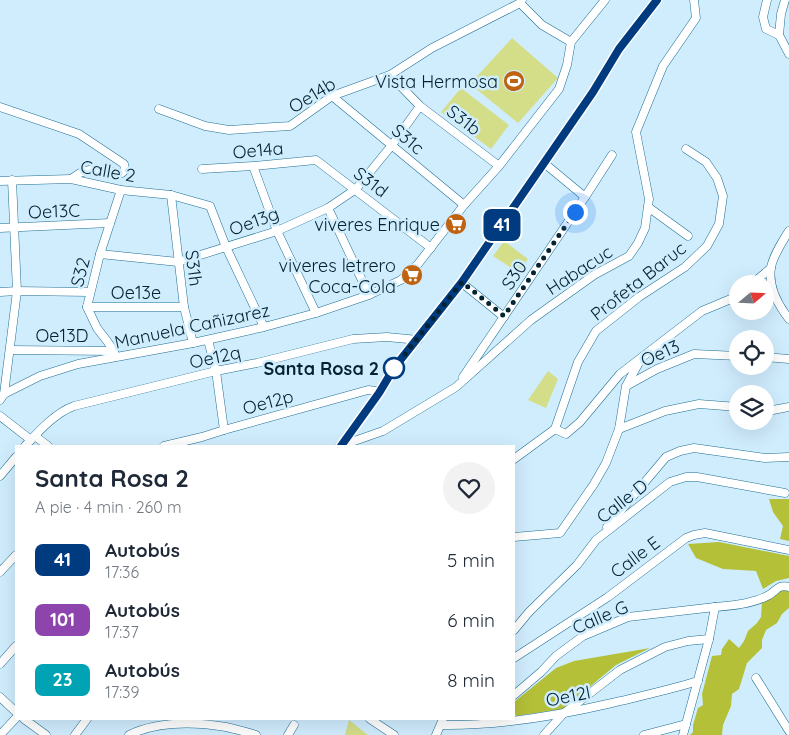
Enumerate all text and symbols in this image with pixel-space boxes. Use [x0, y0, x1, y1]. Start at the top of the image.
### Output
sports icon: Vista Hermosa [502, 69, 526, 93]
place label: Vista Hermosa [375, 70, 498, 93]
street label: Oe14b [284, 72, 340, 118]
street label: S31b [442, 100, 486, 141]
street label: S31c [387, 119, 429, 159]
street label: Oe14a [232, 136, 284, 164]
street label: Calle 2 [79, 155, 138, 187]
street label: S31d [349, 162, 393, 202]
street label: Oe13C [28, 199, 81, 223]
your location [563, 200, 588, 225]
street label: Oe13g [226, 201, 282, 241]
line badge: 41 [480, 209, 524, 241]
supermarket icon: viveres Enrique [444, 212, 468, 236]
place label: viveres Enrique [314, 213, 440, 236]
text: 41 [493, 213, 511, 236]
street label: Profeta Baruc [586, 236, 690, 326]
street label: Habacuc [541, 240, 617, 300]
street label: S31h [180, 249, 208, 287]
place label: viveres letrero Coca-Cola [279, 254, 396, 298]
street label: S32 [65, 255, 95, 289]
street label: S30 [496, 256, 532, 294]
supermarket icon: viveres letrero Coca-Cola [400, 263, 424, 287]
north arrow [729, 275, 774, 320]
map controls [729, 275, 774, 430]
street label: Oe13e [111, 281, 161, 304]
street label: Manuela Cañizarez [112, 298, 272, 354]
street label: Oe13D [35, 324, 89, 347]
button: locate [729, 330, 774, 375]
street label: Oe13 [637, 334, 683, 372]
street label: Oe12q [187, 340, 243, 374]
place label: Santa Rosa 2 [264, 357, 379, 380]
marker: Santa Rosa 2 [383, 357, 405, 379]
street label: Oe12p [240, 384, 296, 420]
button: layers [729, 385, 774, 430]
button: heart [443, 462, 495, 514]
text: Santa Rosa 2 [35, 463, 189, 493]
street label: Calle D [592, 474, 652, 528]
text: A pie · 4 min · 260 m [35, 497, 182, 517]
street label: Calle E [606, 531, 664, 583]
text: Autobús [105, 538, 180, 562]
text: 41 [54, 548, 71, 571]
text: 5 min [447, 548, 495, 572]
text: 17:36 [105, 562, 139, 582]
street label: Calle G [569, 595, 631, 639]
text: Autobús [105, 598, 180, 622]
text: 101 [50, 608, 75, 631]
text: 6 min [447, 608, 495, 632]
text: 17:37 [105, 622, 139, 642]
text: Autobús [105, 658, 180, 682]
text: 23 [53, 668, 72, 691]
text: 8 min [447, 668, 495, 692]
street label: Oe12l [544, 680, 592, 712]
text: 17:39 [105, 682, 139, 702]

